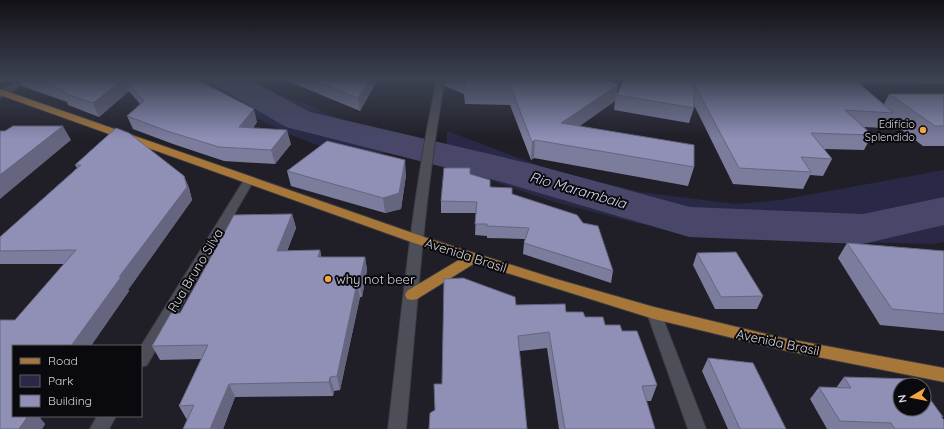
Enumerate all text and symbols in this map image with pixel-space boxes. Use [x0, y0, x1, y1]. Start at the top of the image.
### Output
place label: Edifício Splendido [865, 117, 915, 144]
marker: Edifício Splendido [918, 125, 928, 135]
water label: Rio Marambaia [528, 168, 630, 213]
street label: Rua Bruno Silva [164, 225, 226, 315]
street label: Avenida Brasil [423, 234, 509, 276]
place label: why not beer [336, 271, 415, 287]
marker: why not beer [323, 274, 333, 284]
street label: Avenida Brasil [735, 325, 821, 359]
legend [12, 345, 142, 417]
text: Road [48, 353, 78, 368]
text: Park [48, 373, 73, 388]
north arrow [892, 377, 932, 417]
text: Building [48, 393, 92, 408]
text: N [895, 394, 910, 404]

